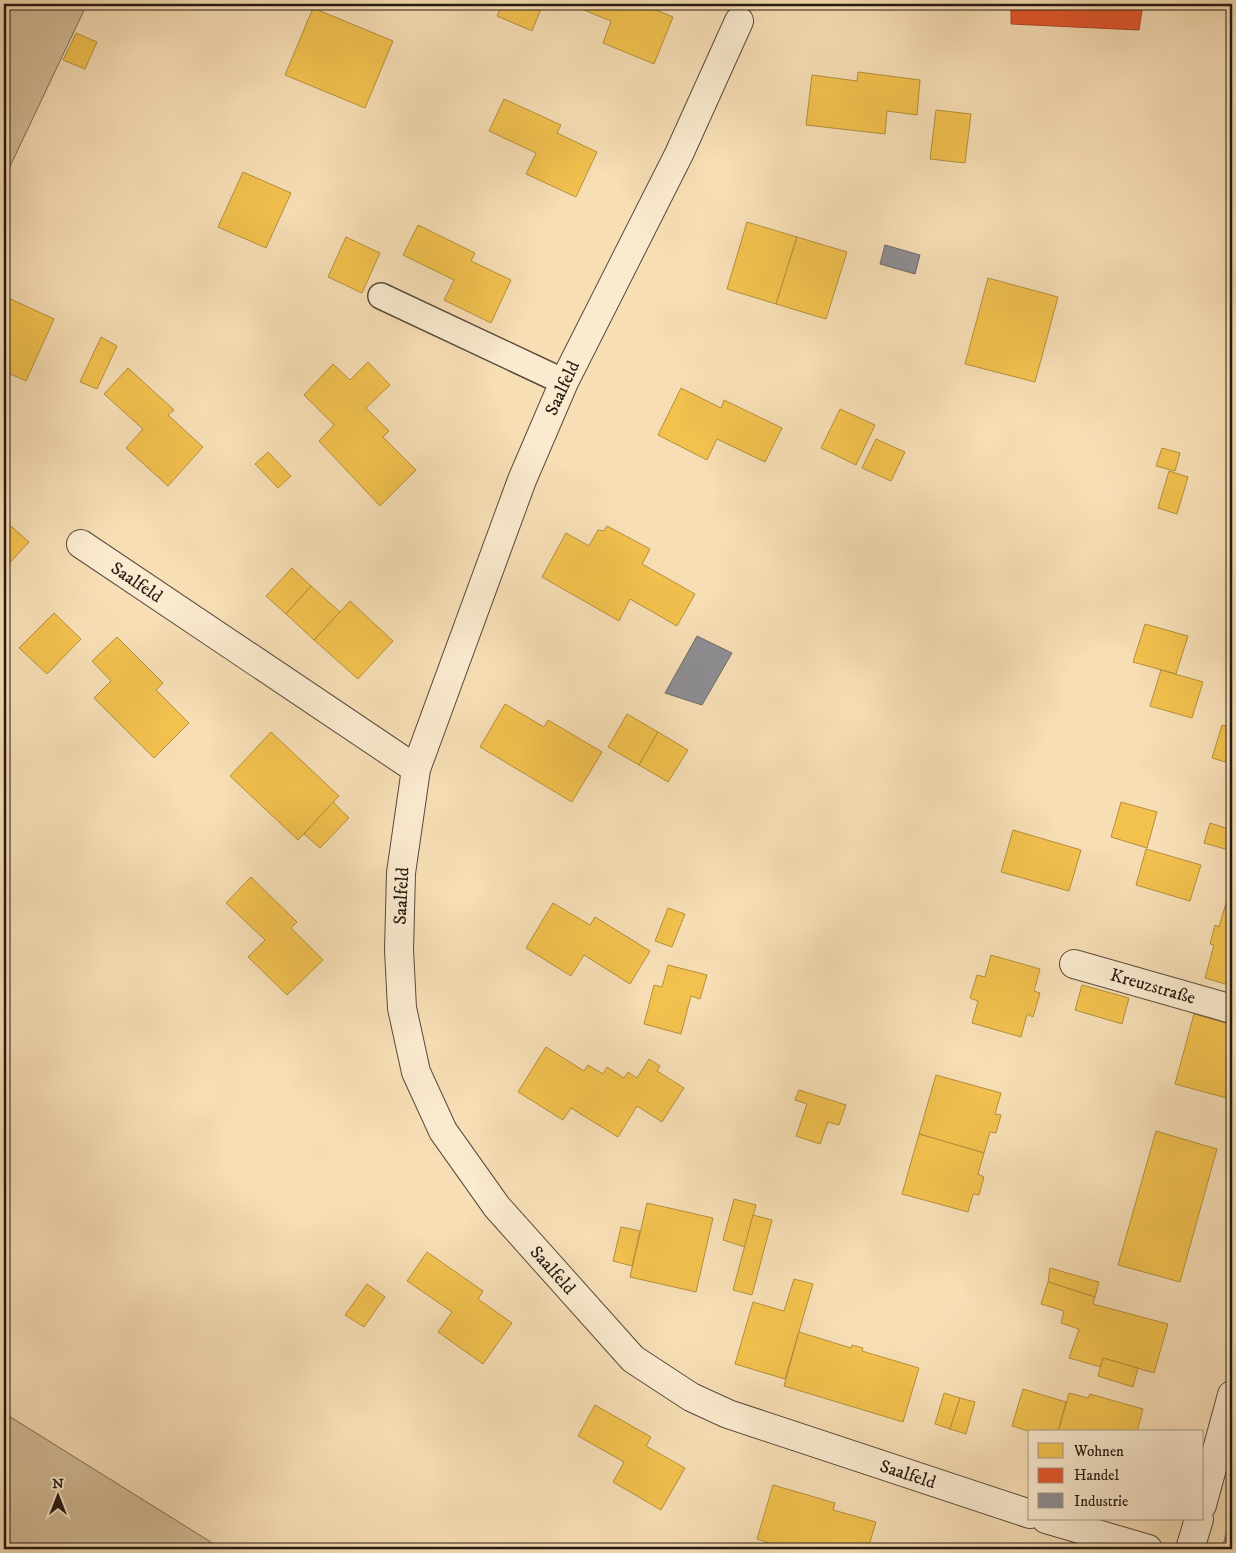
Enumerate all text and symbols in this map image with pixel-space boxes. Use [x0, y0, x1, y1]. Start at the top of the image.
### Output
street label: Saalfeld [541, 358, 585, 419]
street label: Saalfeld [106, 558, 166, 608]
street label: Saalfeld [390, 867, 414, 925]
street label: Kreuzstraße [1108, 964, 1198, 1010]
street label: Saalfeld [525, 1242, 580, 1299]
legend [1028, 1430, 1204, 1520]
text: Wohnen [1073, 1442, 1124, 1461]
street label: Saalfeld [877, 1456, 939, 1494]
text: Handel [1074, 1466, 1119, 1485]
north arrow [32, 1470, 82, 1520]
text: N [52, 1475, 64, 1493]
text: Industrie [1074, 1492, 1128, 1511]

